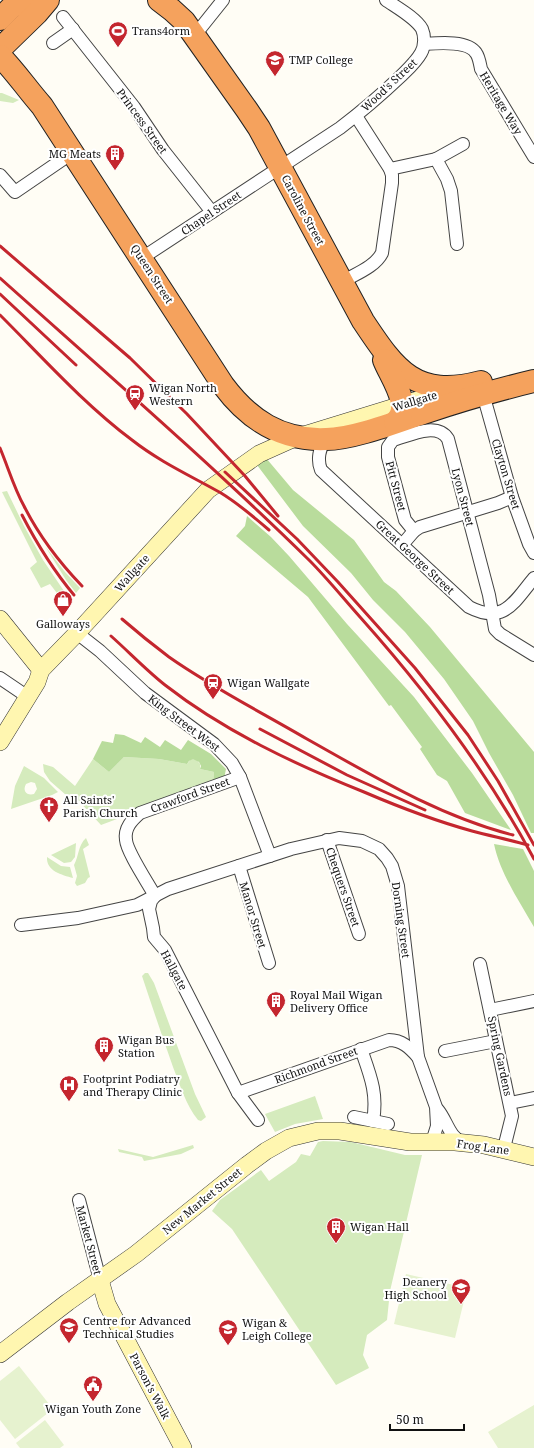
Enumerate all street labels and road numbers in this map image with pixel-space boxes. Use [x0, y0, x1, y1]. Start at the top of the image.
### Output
street label: Wood's Street [357, 55, 420, 114]
street label: Heritage Way [477, 68, 527, 138]
street label: Princess Street [114, 85, 171, 156]
street label: Caroline Street [279, 172, 328, 248]
street label: Chapel Street [178, 187, 244, 238]
street label: Queen Street [128, 241, 177, 306]
street label: Wallgate [391, 387, 439, 414]
street label: Clayton Street [489, 437, 524, 511]
street label: Pitt Street [383, 459, 410, 513]
street label: Lyon Street [449, 466, 478, 528]
street label: Great George Street [373, 516, 458, 597]
street label: Wallgate [111, 551, 153, 595]
street label: King Street West [145, 691, 223, 755]
street label: Crawford Street [148, 773, 232, 816]
street label: Chequers Street [323, 845, 364, 929]
street label: Manor Street [236, 880, 271, 950]
street label: Dorning Street [389, 881, 414, 959]
street label: Hallgate [158, 947, 191, 993]
street label: Spring Gardens [485, 1015, 516, 1097]
street label: Richmond Street [272, 1043, 360, 1087]
street label: Frog Lane [456, 1135, 510, 1158]
street label: New Market Street [159, 1164, 245, 1237]
street label: Market Street [73, 1204, 106, 1276]
street label: Parson's Walk [127, 1350, 174, 1422]

